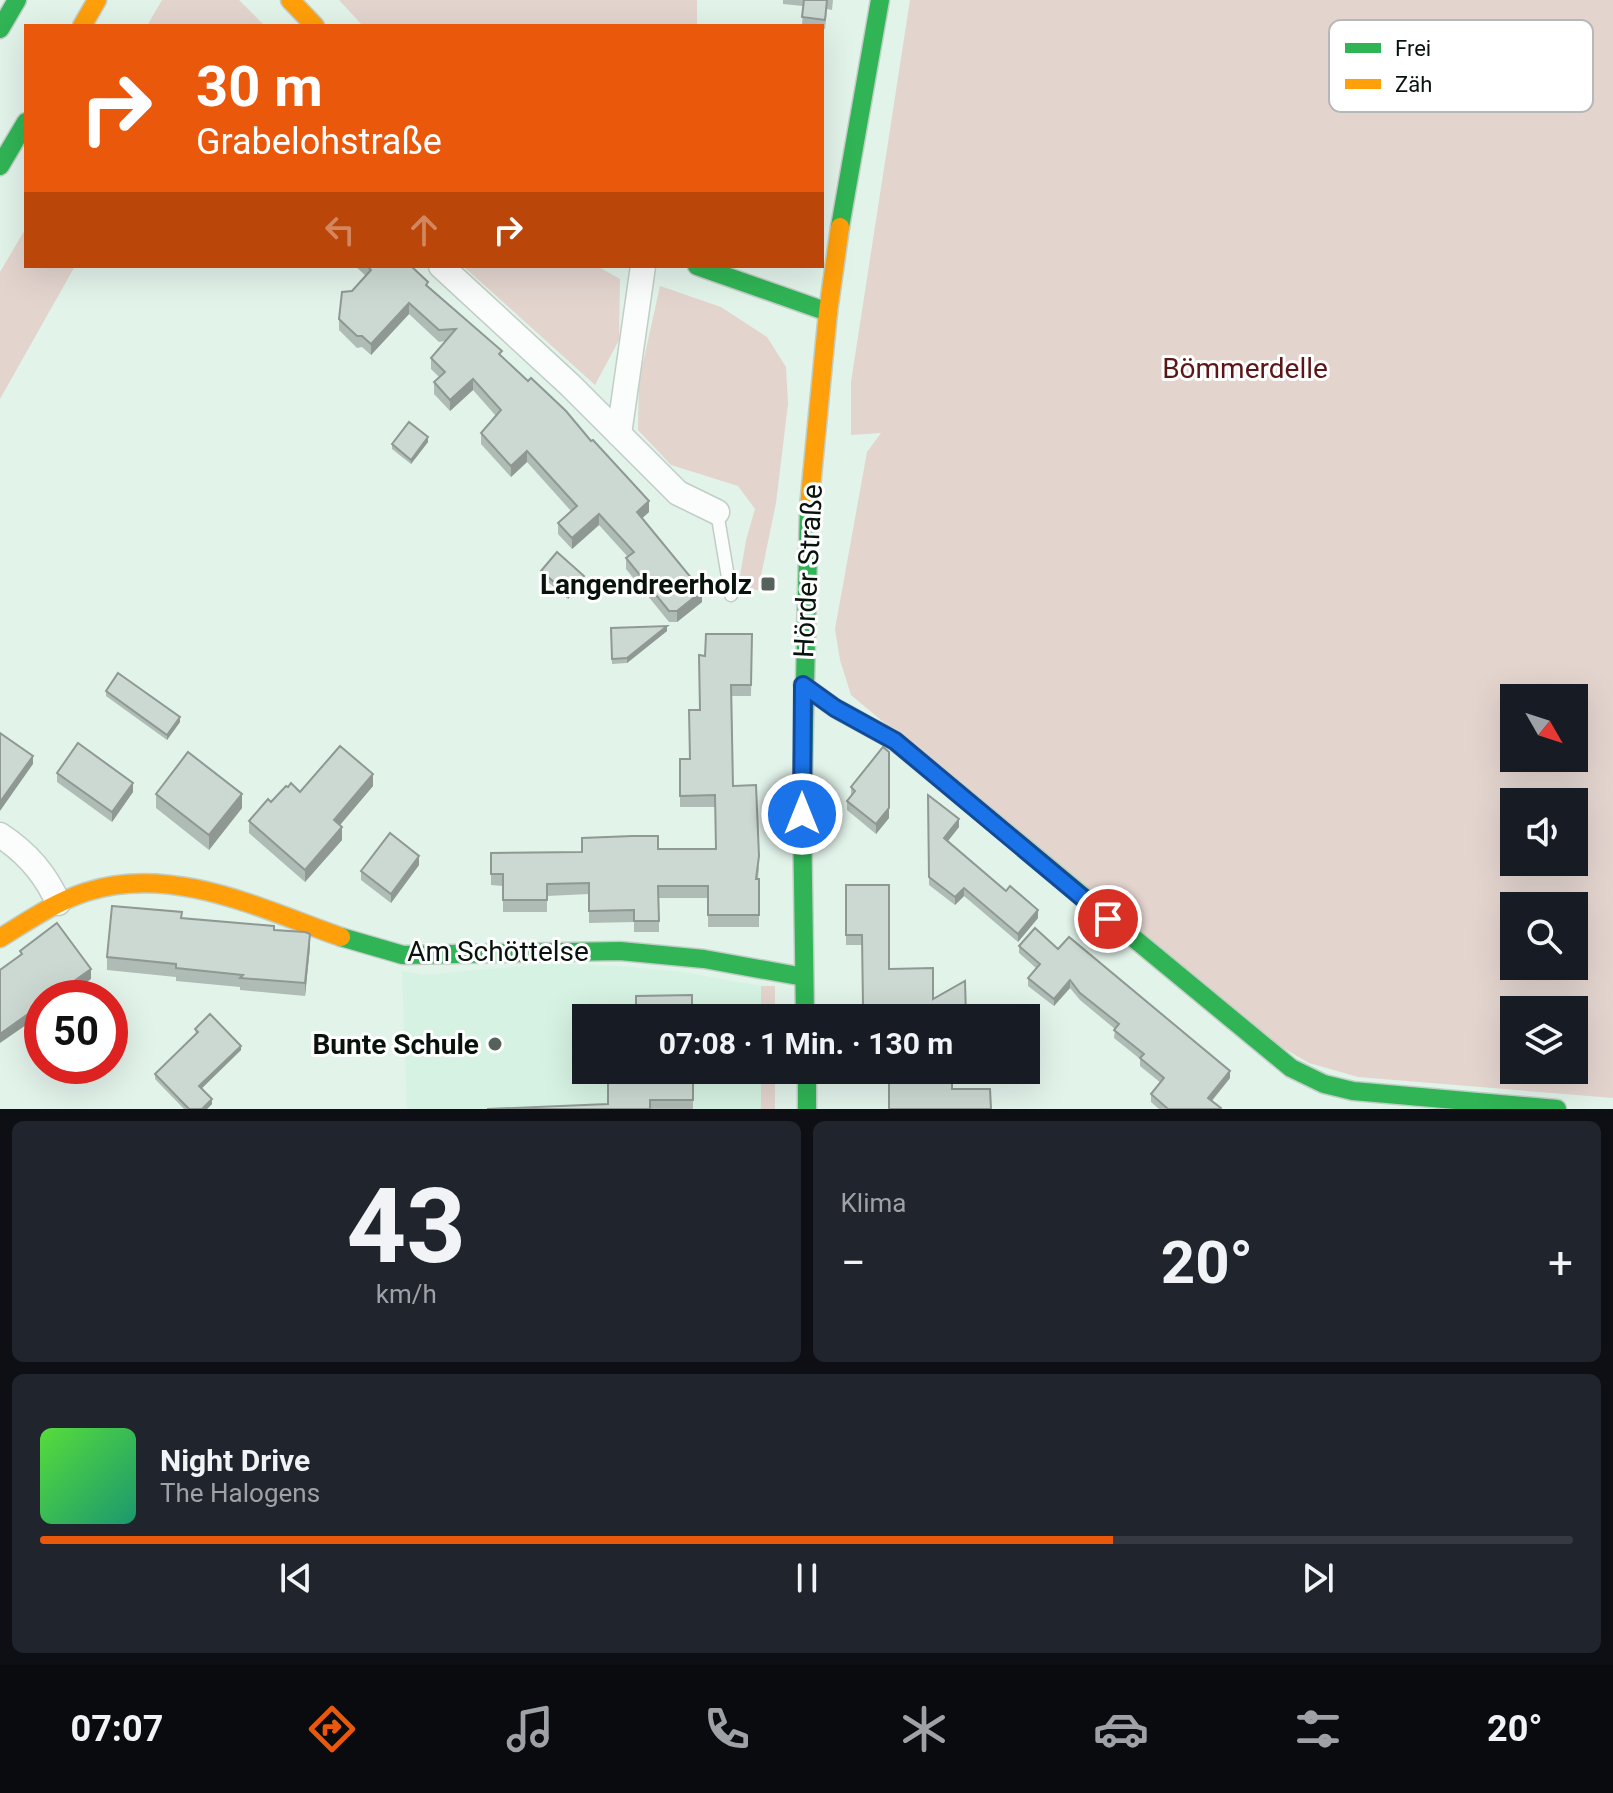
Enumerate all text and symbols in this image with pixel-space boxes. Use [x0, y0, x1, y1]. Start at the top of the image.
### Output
legend [1329, 20, 1593, 112]
text: Frei [1395, 36, 1431, 61]
text: 30 m [196, 54, 323, 120]
icon: right [64, 56, 168, 160]
text: Zäh [1395, 72, 1432, 97]
text: Grabelohstraße [196, 121, 442, 163]
icon: left [318, 208, 362, 252]
icon: ahead [402, 208, 446, 252]
icon: right [486, 208, 530, 252]
park label: Bömmerdelle [1162, 352, 1328, 385]
street label: Hörder Straße [787, 483, 829, 659]
place label: Langendreerholz [540, 568, 752, 601]
marker: Langendreerholz [759, 575, 777, 593]
north arrow [1500, 684, 1588, 772]
map controls [1500, 684, 1588, 1084]
position arrow [760, 772, 844, 856]
button: sound [1500, 788, 1588, 876]
pin [1074, 885, 1142, 953]
button: search [1500, 892, 1588, 980]
icon: arrive [1086, 897, 1130, 941]
street label: Am Schöttelse [407, 935, 589, 968]
speed limit sign: 50 [24, 980, 128, 1084]
button: layers [1500, 996, 1588, 1084]
text: 07:08 · 1 Min. · 130 m [659, 1026, 953, 1061]
place label: Bunte Schule [312, 1028, 479, 1061]
marker: Bunte Schule [486, 1035, 504, 1053]
text: 43 [347, 1166, 466, 1287]
text: Klima [841, 1188, 906, 1218]
text: 20° [1161, 1227, 1253, 1298]
text: − [841, 1237, 866, 1289]
text: + [1548, 1237, 1573, 1289]
text: km/h [376, 1279, 437, 1309]
text: Night Drive [160, 1443, 310, 1478]
text: The Halogens [160, 1478, 320, 1508]
icon: previous [274, 1556, 318, 1600]
icon: pause [785, 1556, 829, 1600]
icon: next [1296, 1556, 1340, 1600]
icon: directions [304, 1701, 360, 1757]
icon: music [502, 1701, 558, 1757]
icon: phone [699, 1701, 755, 1757]
icon: climate [896, 1701, 952, 1757]
icon: car [1093, 1701, 1149, 1757]
icon: filters [1290, 1701, 1346, 1757]
text: 07:07 [71, 1708, 163, 1750]
text: 20° [1487, 1708, 1542, 1750]

